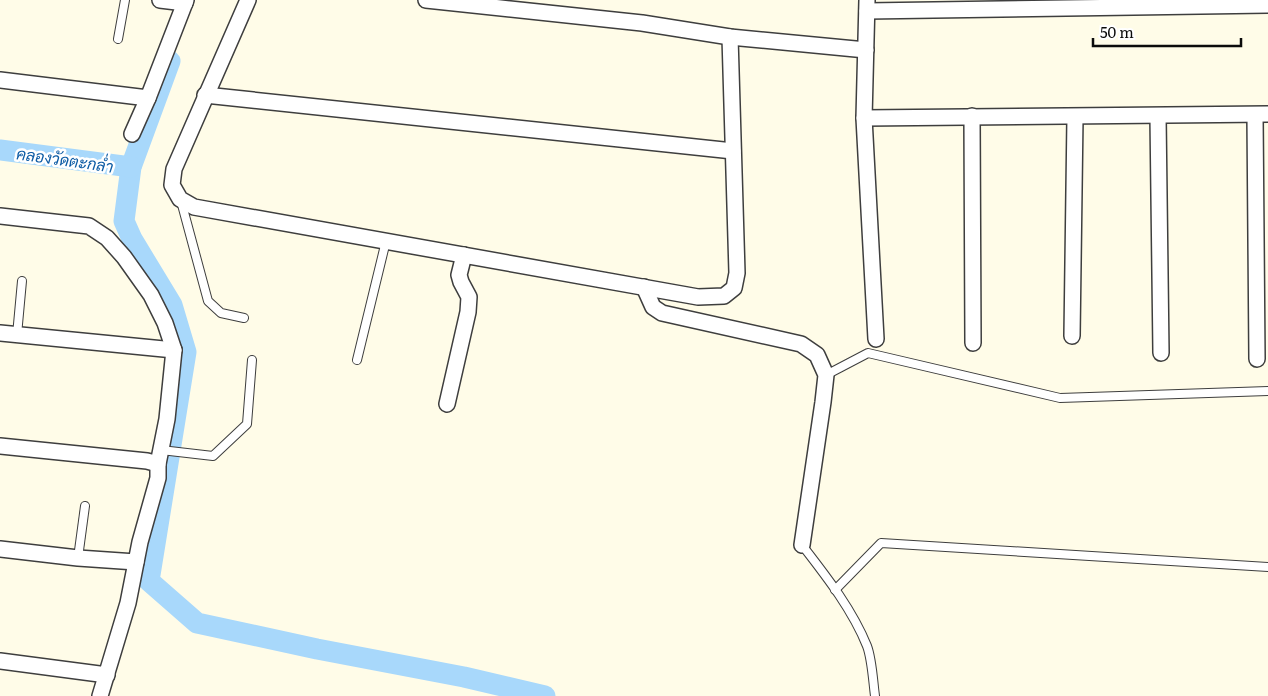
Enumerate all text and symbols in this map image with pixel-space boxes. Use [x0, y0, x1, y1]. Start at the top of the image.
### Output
scale bar [1093, 15, 1240, 47]
text: 50 m [1100, 20, 1134, 43]
water label: คลองวัดตะกล่ำ [15, 139, 115, 178]

